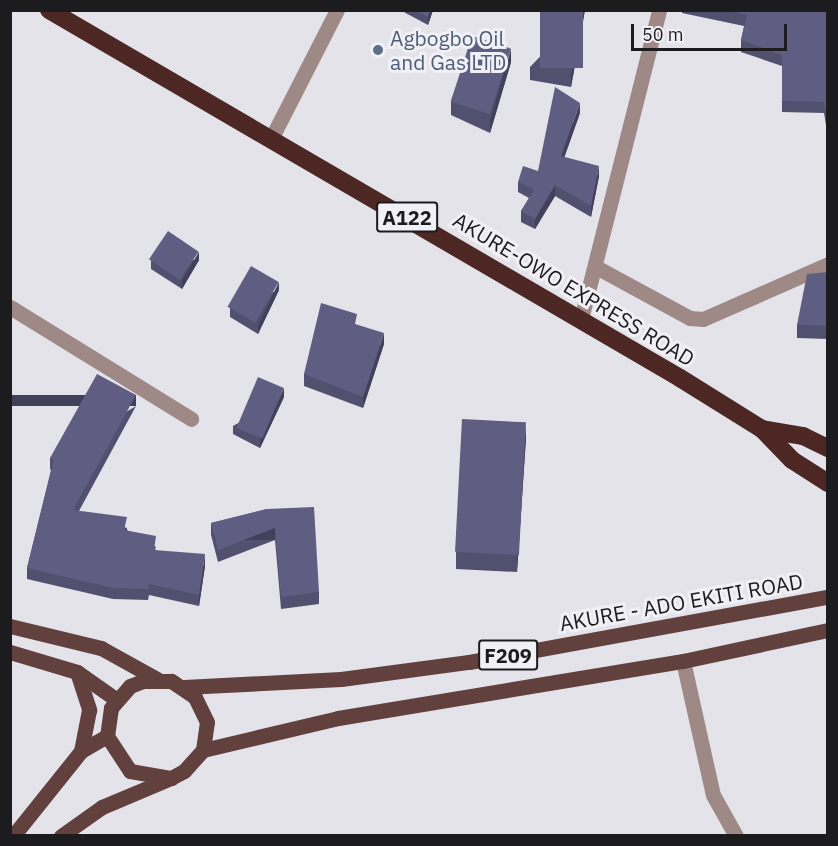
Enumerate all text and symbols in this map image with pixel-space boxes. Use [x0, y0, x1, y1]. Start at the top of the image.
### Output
scale bar [634, 12, 790, 50]
text: 50 m [642, 23, 684, 46]
place label: Agbogbo Oil and Gas LTD [390, 25, 506, 75]
marker: Agbogbo Oil and Gas LTD [371, 43, 385, 57]
road number: A122 [376, 200, 438, 234]
street label: AKURE-OWO EXPRESS ROAD [449, 207, 699, 371]
street label: AKURE - ADO EKITI ROAD [557, 568, 805, 636]
road number: F209 [478, 638, 538, 672]

